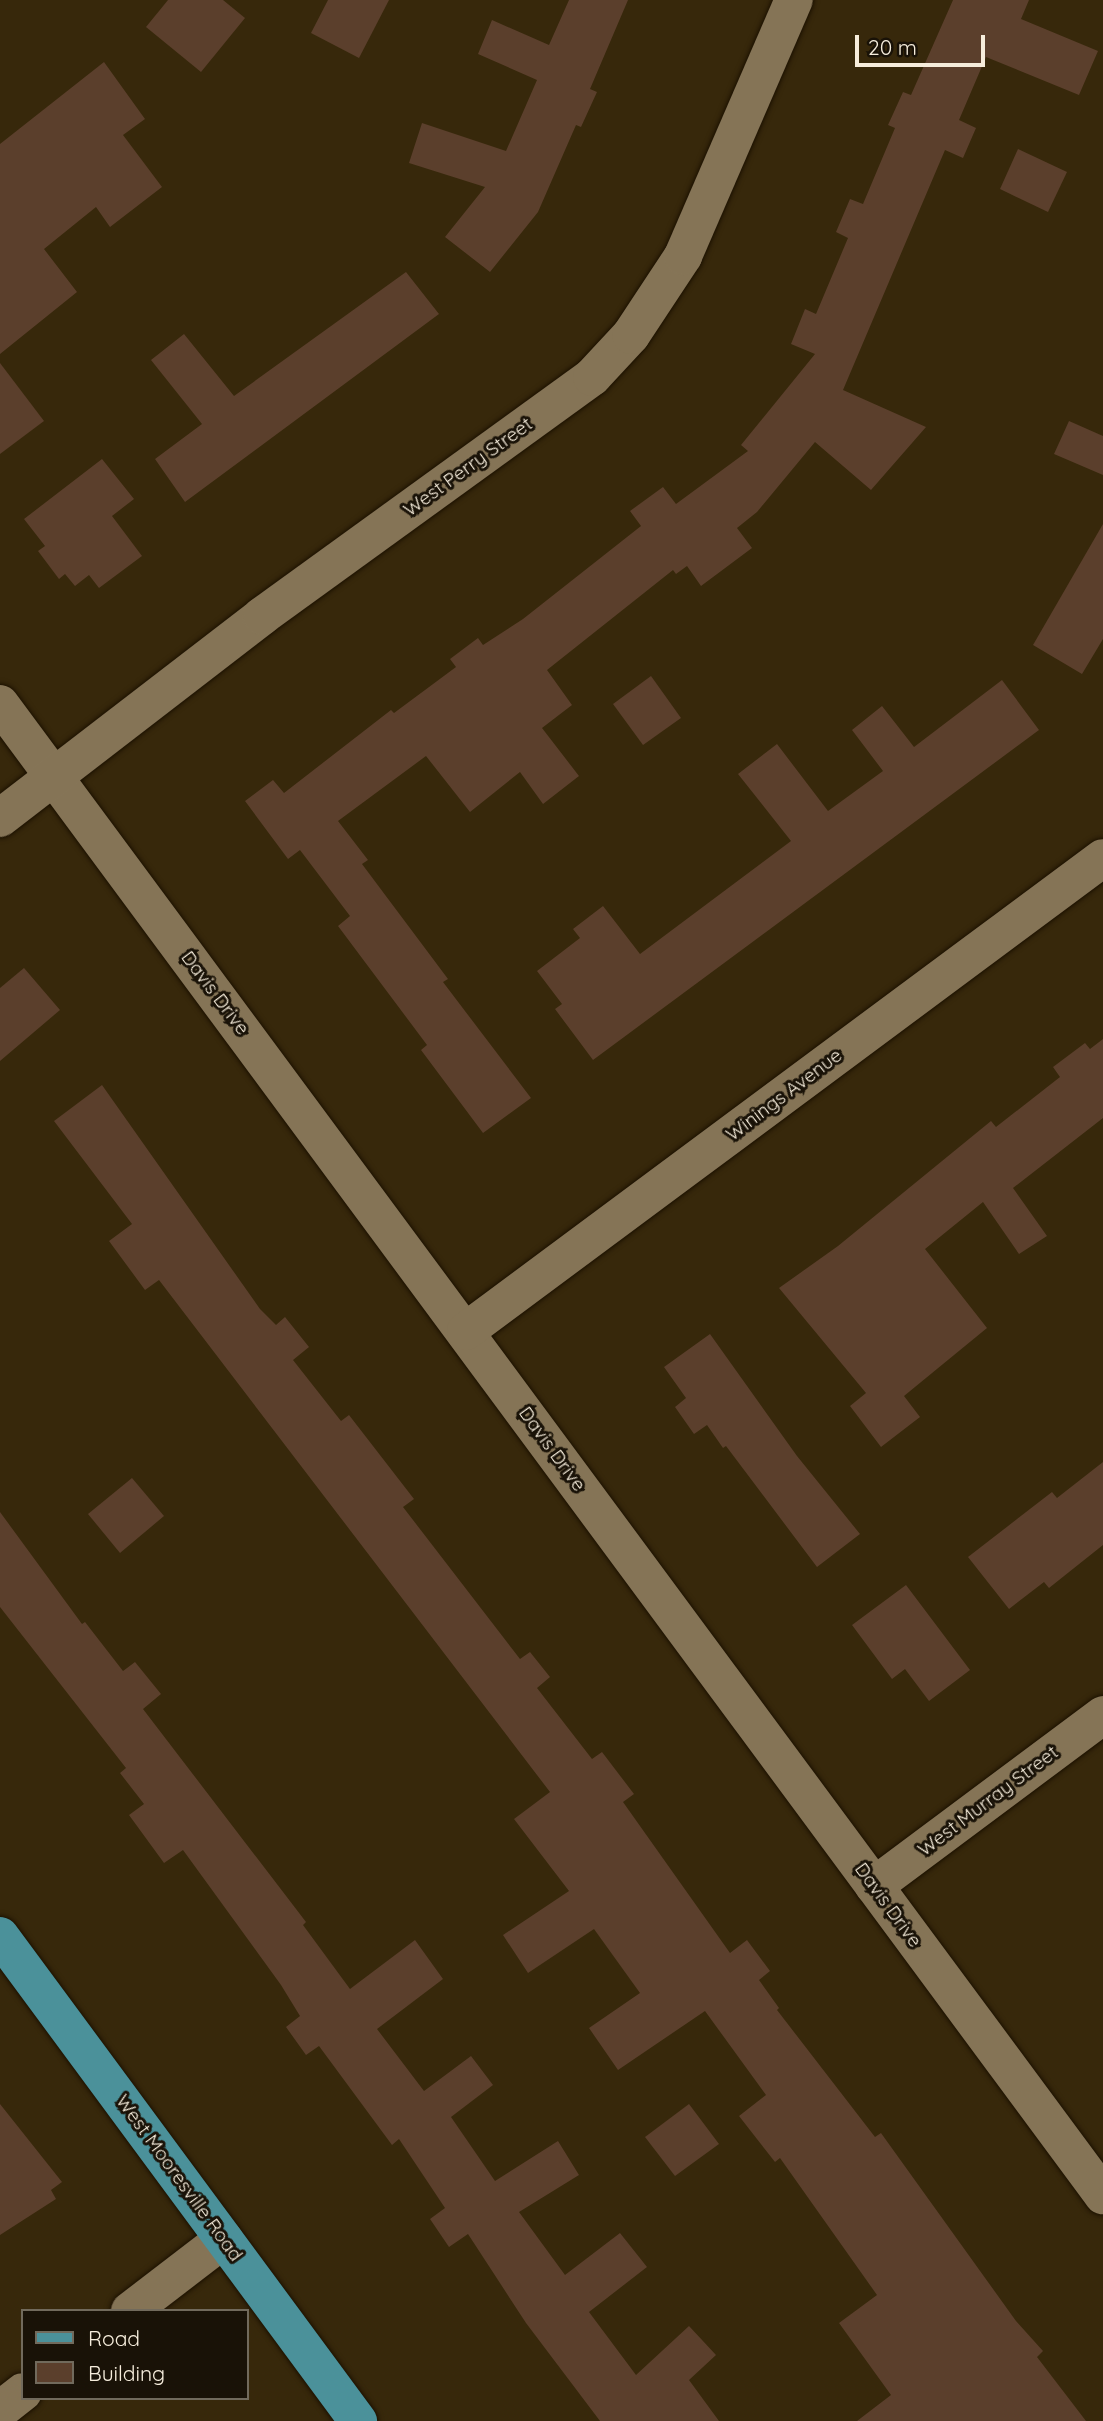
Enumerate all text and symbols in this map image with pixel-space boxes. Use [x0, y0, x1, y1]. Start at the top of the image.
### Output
scale bar [858, 21, 988, 65]
text: 20 m [868, 34, 917, 60]
street label: West Perry Street [399, 413, 537, 521]
street label: Davis Drive [176, 947, 254, 1039]
street label: Winings Avenue [722, 1044, 846, 1146]
street label: Davis Drive [514, 1402, 590, 1496]
street label: West Murray Street [913, 1741, 1063, 1861]
street label: Davis Drive [850, 1858, 926, 1952]
street label: West Mooresville Road [111, 2090, 247, 2266]
legend [21, 2309, 248, 2400]
text: Road [88, 2325, 140, 2351]
text: Building [88, 2360, 165, 2386]

